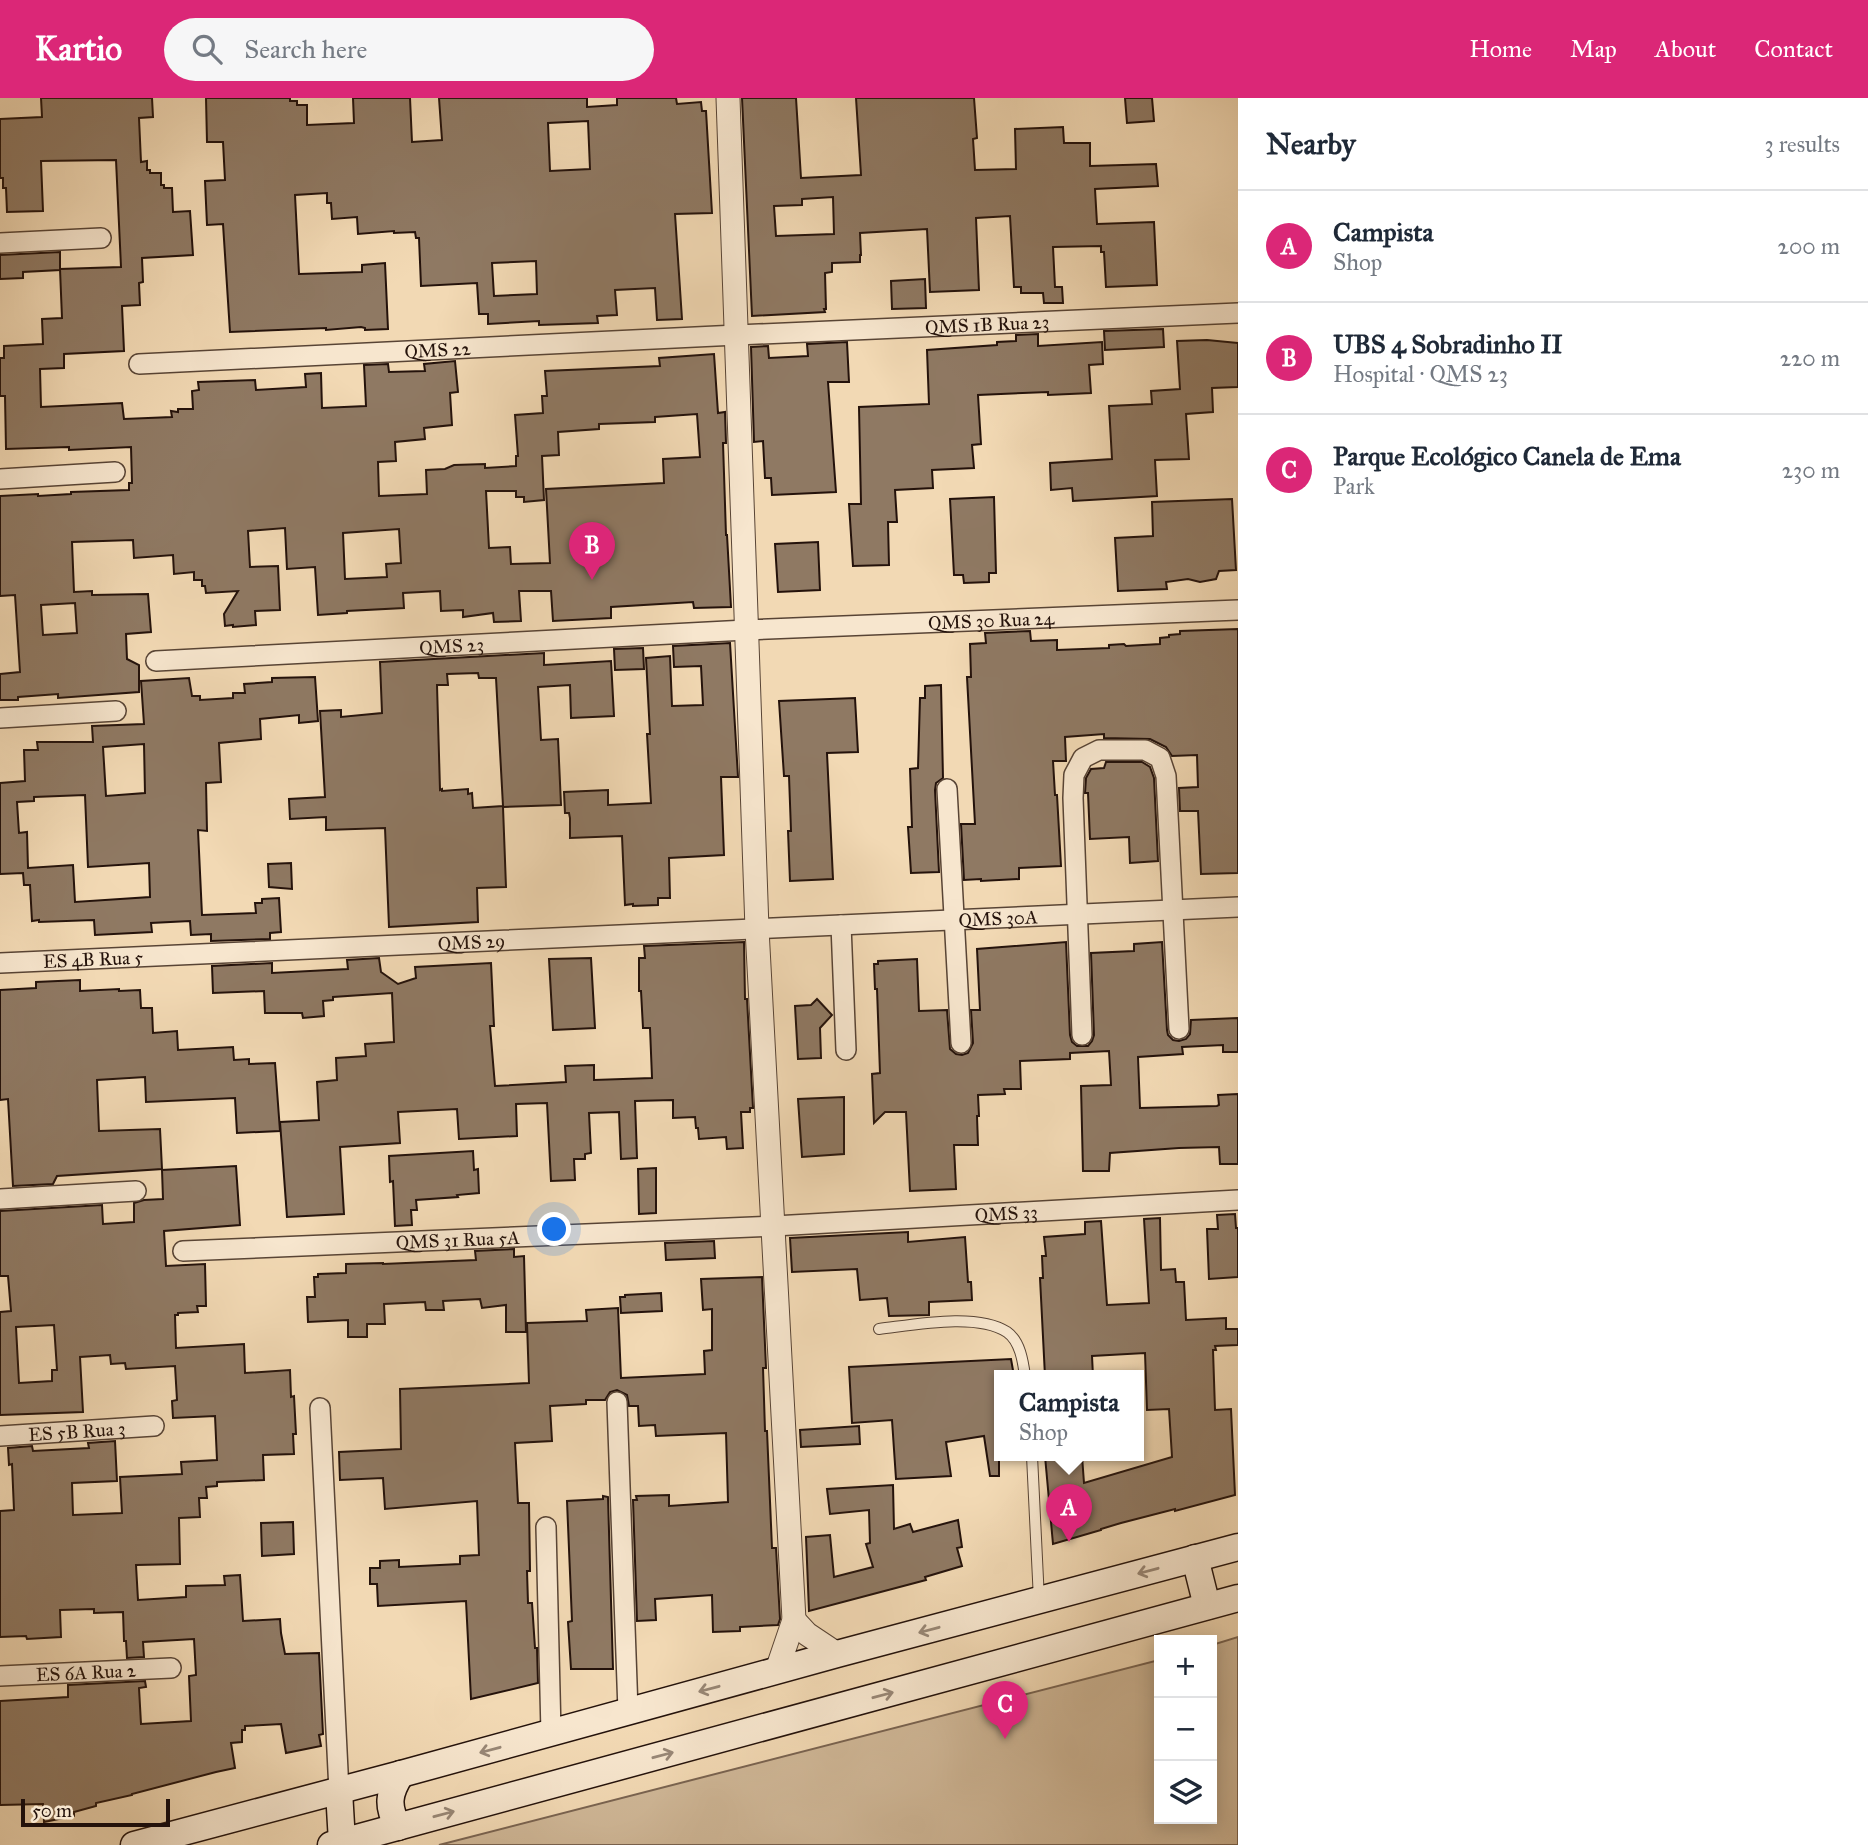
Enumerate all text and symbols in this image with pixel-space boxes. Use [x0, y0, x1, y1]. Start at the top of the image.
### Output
search box [164, 18, 654, 81]
text: Kartio [35, 29, 122, 69]
icon: search [188, 30, 226, 68]
text: Search here [244, 33, 367, 65]
text: Home [1469, 34, 1532, 64]
text: Map [1570, 34, 1617, 64]
text: About [1655, 34, 1716, 64]
text: Contact [1754, 34, 1833, 64]
text: Nearby [1266, 126, 1356, 162]
text: 3 results [1764, 130, 1840, 158]
text: Campista [1333, 216, 1433, 248]
text: A [1281, 232, 1297, 260]
text: 200 m [1778, 232, 1840, 260]
text: Shop [1333, 248, 1382, 276]
street label: QMS 1B Rua 23 [924, 310, 1050, 339]
text: UBS 4 Sobradinho II [1333, 328, 1563, 360]
street label: QMS 22 [404, 337, 472, 363]
text: B [1281, 344, 1297, 372]
text: 220 m [1780, 344, 1840, 372]
text: Hospital · QMS 23 [1333, 360, 1508, 388]
text: Parque Ecológico Canela de Ema [1333, 440, 1681, 472]
text: C [1281, 456, 1297, 484]
text: 230 m [1782, 456, 1840, 484]
text: Park [1333, 472, 1375, 500]
pin: B [569, 522, 615, 580]
street label: QMS 30 Rua 24 [928, 606, 1055, 635]
street label: QMS 23 [419, 633, 485, 659]
street label: QMS 30A [958, 905, 1038, 932]
street label: QMS 29 [437, 929, 506, 955]
street label: ES 4B Rua 5 [42, 946, 144, 973]
street label: QMS 33 [974, 1200, 1038, 1227]
your location [537, 1212, 571, 1246]
street label: QMS 31 Rua 5A [395, 1226, 521, 1254]
popup [994, 1370, 1144, 1461]
text: Campista [1019, 1386, 1119, 1418]
street label: ES 5B Rua 3 [28, 1417, 126, 1446]
text: Shop [1019, 1418, 1068, 1446]
pin: A [1046, 1484, 1092, 1542]
one-way arrow [1138, 1565, 1160, 1578]
one-way arrow [918, 1624, 941, 1637]
map controls [1154, 1635, 1217, 1824]
button: + [1154, 1635, 1217, 1698]
street label: ES 6A Rua 2 [35, 1659, 137, 1686]
pin: C [982, 1681, 1028, 1739]
one-way arrow [698, 1683, 721, 1696]
one-way arrow [872, 1687, 894, 1700]
button: − [1154, 1698, 1217, 1761]
one-way arrow [479, 1744, 502, 1757]
one-way arrow [652, 1747, 674, 1760]
button: layers [1154, 1761, 1217, 1824]
scale bar [21, 1796, 170, 1828]
text: 50 m [32, 1799, 72, 1822]
one-way arrow [433, 1807, 455, 1820]

